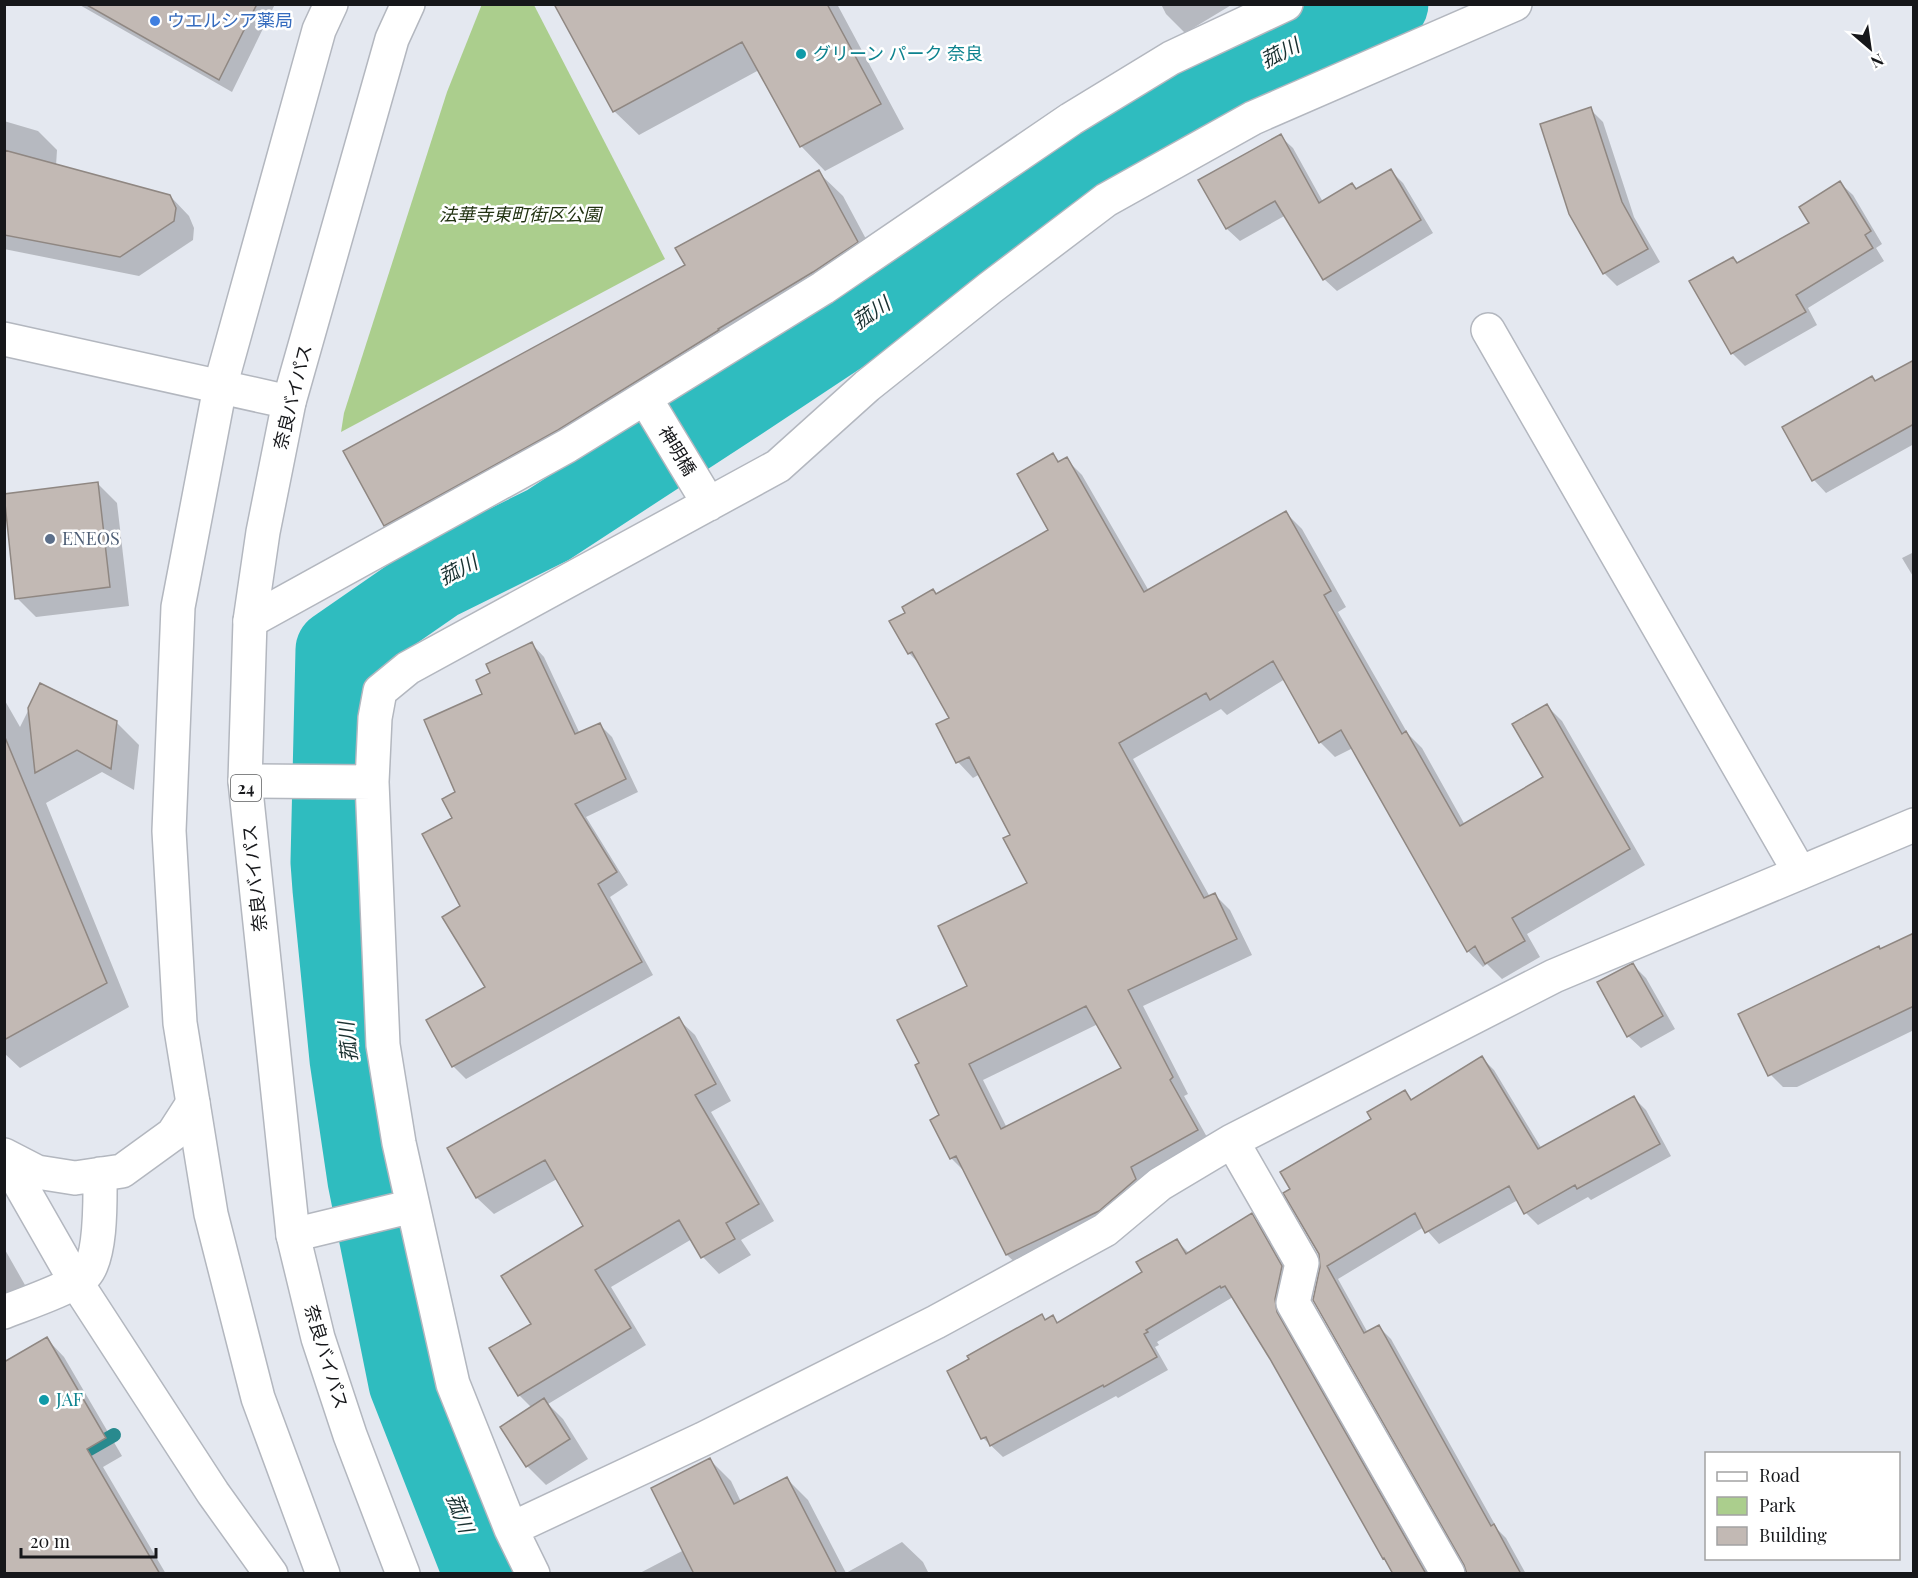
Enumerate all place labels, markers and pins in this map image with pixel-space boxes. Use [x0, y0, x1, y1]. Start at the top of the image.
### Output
place label: ウエルシア薬局 [167, 8, 293, 32]
marker: ウエルシア薬局 [148, 14, 162, 28]
place label: グリーン パーク 奈良 [813, 41, 983, 65]
marker: グリーン パーク 奈良 [794, 47, 808, 61]
place label: ENEOS [62, 526, 120, 550]
marker: ENEOS [43, 532, 57, 546]
place label: JAF [55, 1387, 83, 1411]
marker: JAF [37, 1393, 51, 1407]

